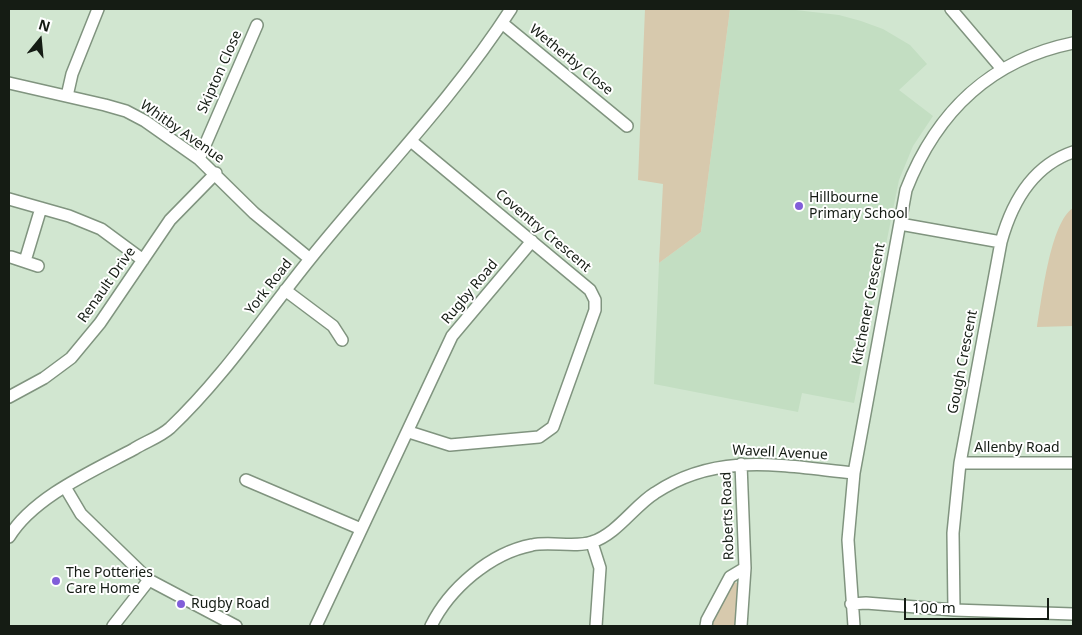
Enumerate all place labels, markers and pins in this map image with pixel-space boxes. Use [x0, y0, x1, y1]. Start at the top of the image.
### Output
place label: Hillbourne Primary School [809, 190, 908, 222]
marker: Hillbourne Primary School [793, 200, 805, 212]
place label: The Potteries Care Home [66, 565, 153, 598]
marker: The Potteries Care Home [50, 575, 62, 587]
place label: Rugby Road [191, 596, 270, 612]
marker: Rugby Road [175, 598, 187, 610]

